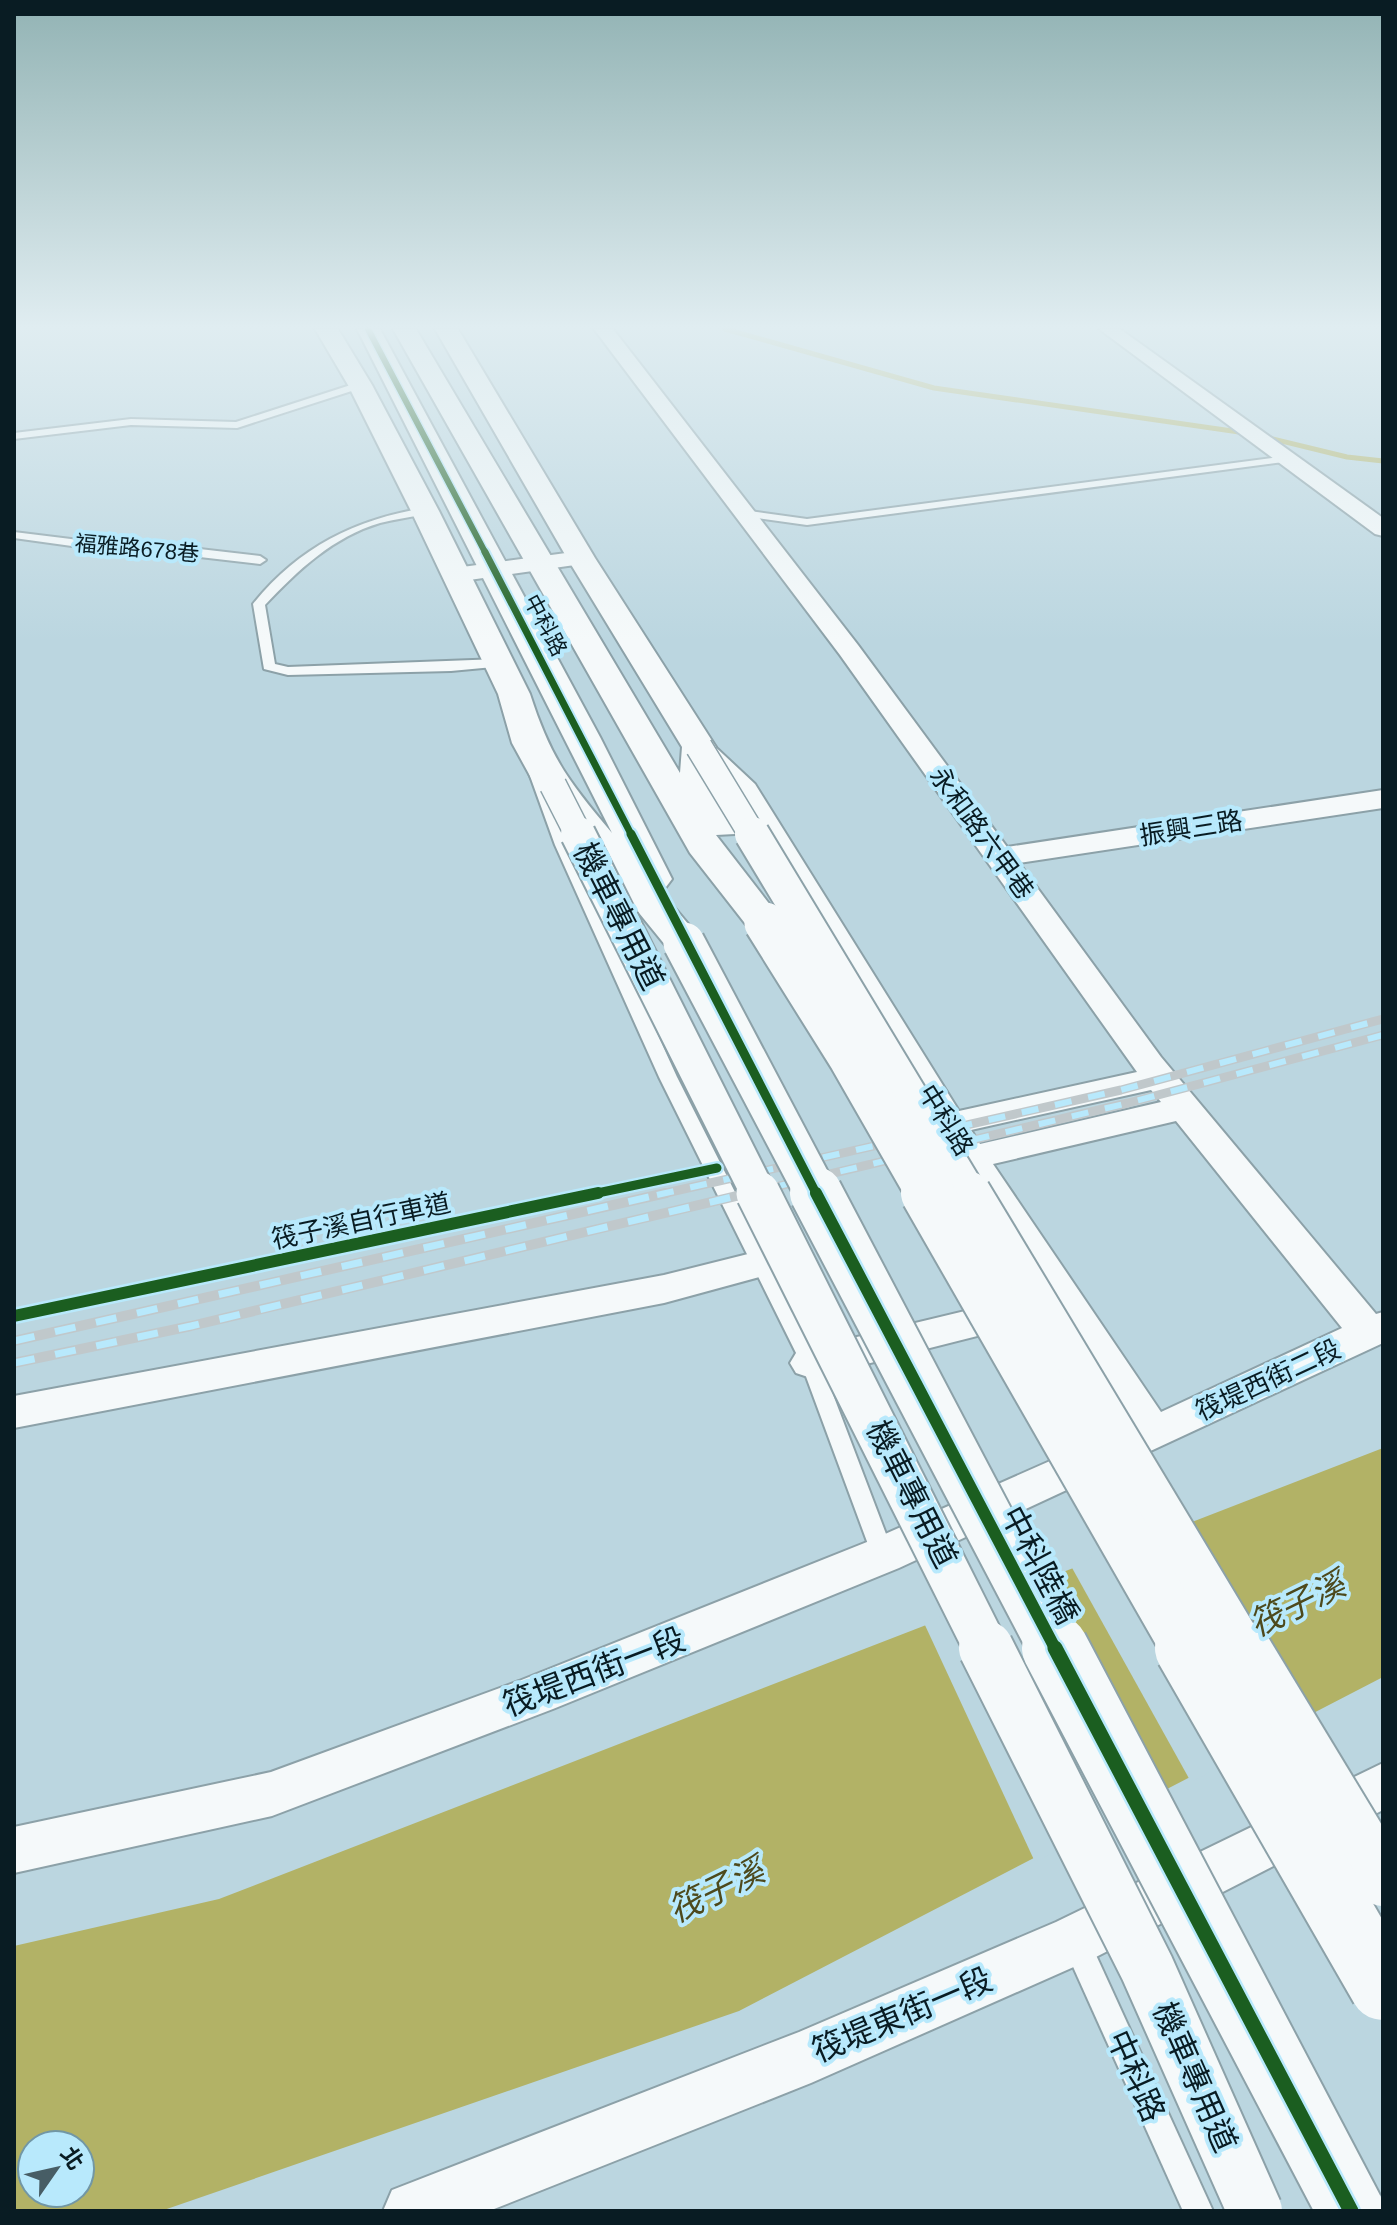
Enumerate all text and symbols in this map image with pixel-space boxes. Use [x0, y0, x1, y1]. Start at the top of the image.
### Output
street label: 福雅路678巷 [74, 531, 200, 566]
street label: 中科路 [519, 590, 572, 660]
street label: 永和路六甲巷 [924, 761, 1040, 905]
street label: 振興三路 [1137, 805, 1245, 851]
street label: 機車專用道 [567, 837, 671, 995]
street label: 中科路 [913, 1079, 979, 1161]
street label: 筏子溪自行車道 [269, 1187, 453, 1255]
street label: 筏堤西街二段 [1191, 1333, 1345, 1427]
street label: 機車專用道 [860, 1415, 964, 1573]
street label: 中科陸橋 [994, 1500, 1086, 1630]
water label: 筏子溪 [1243, 1563, 1355, 1643]
street label: 筏堤西街一段 [498, 1621, 690, 1723]
water label: 筏子溪 [662, 1849, 774, 1929]
street label: 筏堤東街一段 [807, 1961, 997, 2069]
street label: 機車專用道 [1146, 1997, 1244, 2157]
street label: 中科路 [1100, 2025, 1172, 2127]
north arrow [16, 2129, 96, 2209]
text: 北 [56, 2142, 89, 2174]

